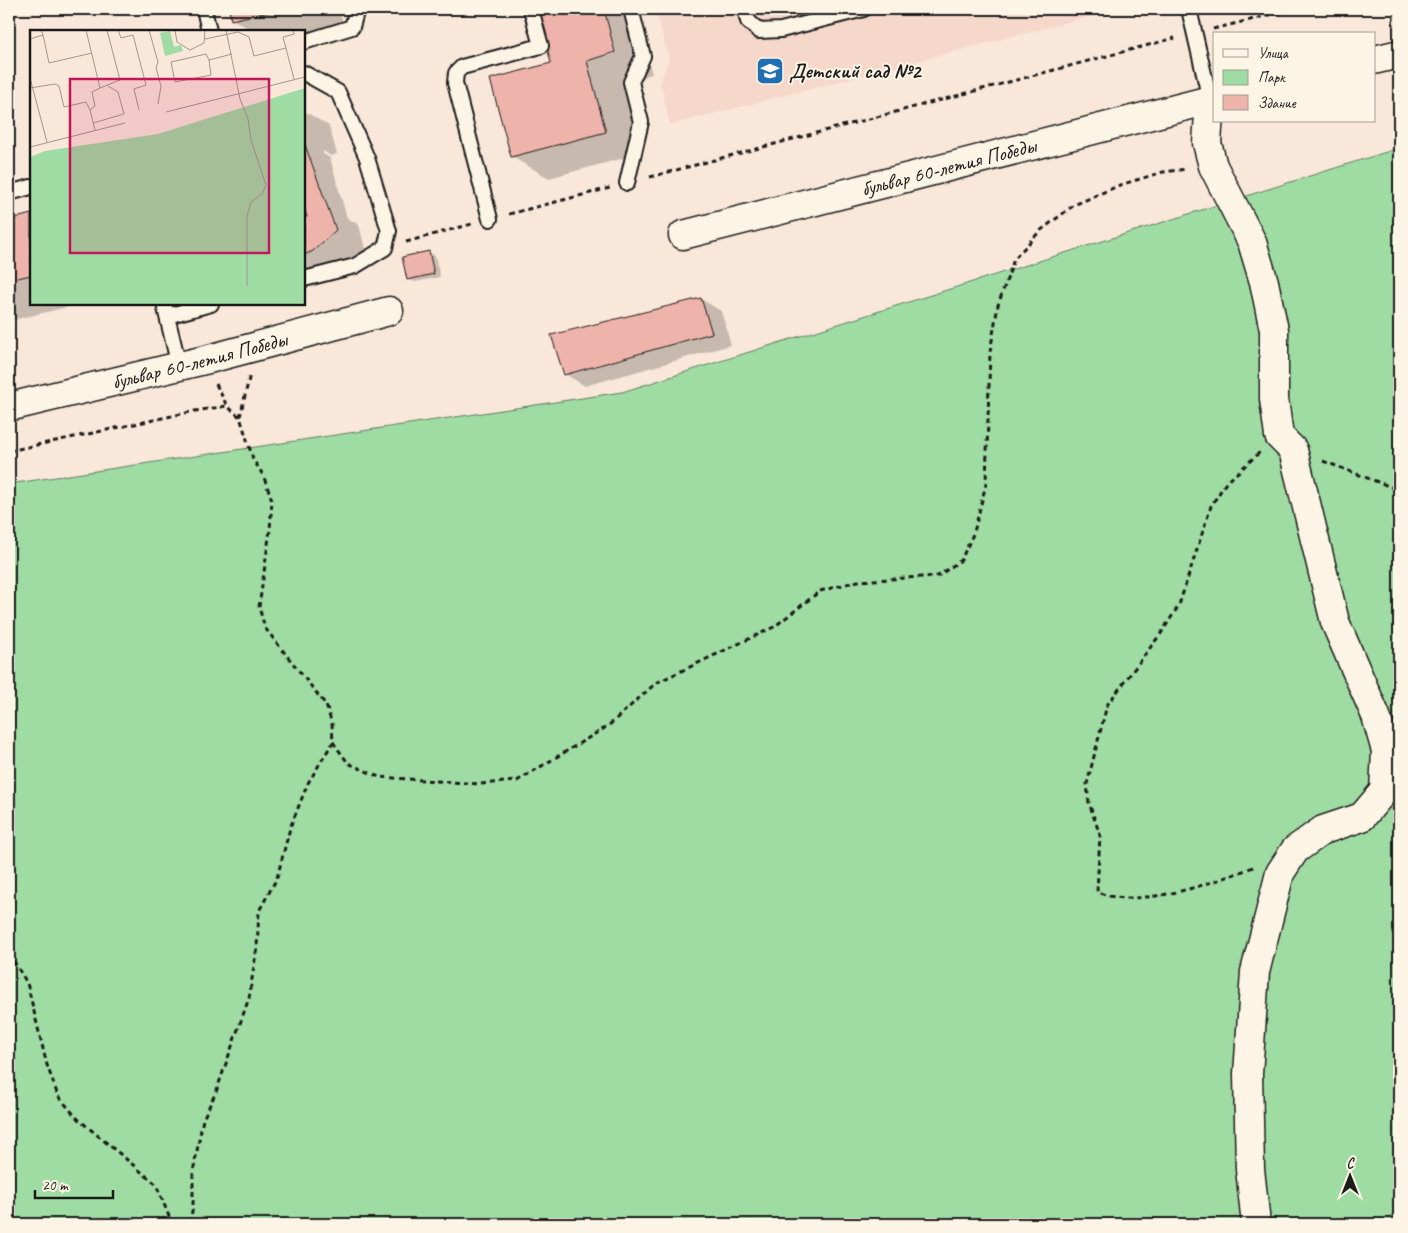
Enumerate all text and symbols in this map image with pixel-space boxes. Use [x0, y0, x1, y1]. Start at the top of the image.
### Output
inset map [30, 30, 305, 305]
legend [1213, 32, 1376, 122]
text: Улица [1258, 44, 1289, 63]
school or university icon: Детский сад №2 [755, 56, 785, 86]
place label: Детский сад №2 [789, 58, 923, 84]
text: Парк [1258, 68, 1286, 87]
text: Здание [1258, 94, 1297, 113]
street label: бульвар 60-летия Победы [858, 132, 1041, 202]
street label: бульвар 60-летия Победы [109, 325, 292, 395]
north arrow [1326, 1150, 1376, 1200]
text: С [1347, 1155, 1356, 1172]
scale bar [35, 1168, 112, 1200]
text: 20 m [42, 1176, 69, 1195]

